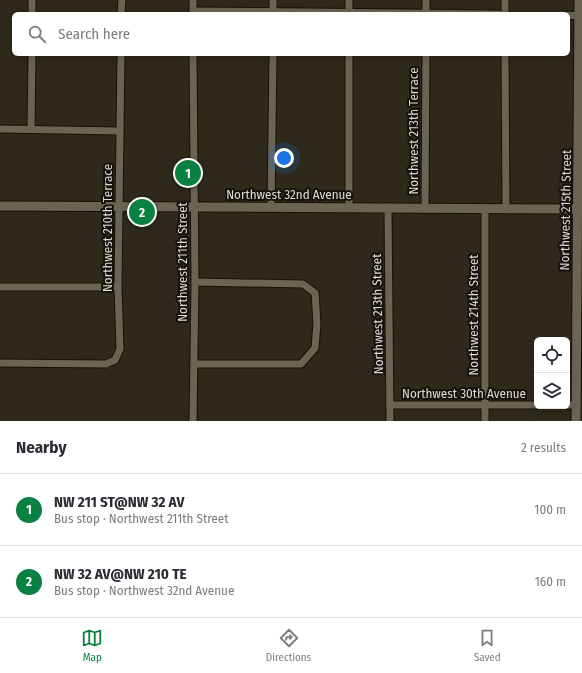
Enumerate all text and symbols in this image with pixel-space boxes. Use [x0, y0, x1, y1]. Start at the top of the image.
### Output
search box [12, 12, 570, 56]
icon: search [26, 23, 48, 45]
text: Search here [58, 25, 130, 43]
street label: Northwest 213th Terrace [406, 67, 421, 195]
your location [274, 148, 294, 168]
street label: Northwest 215th Street [557, 149, 574, 270]
pin: 1 [175, 158, 201, 188]
street label: Northwest 210th Terrace [100, 164, 115, 292]
street label: Northwest 32nd Avenue [226, 187, 352, 202]
pin: 2 [129, 197, 155, 227]
street label: Northwest 211th Street [175, 201, 190, 322]
street label: Northwest 213th Street [369, 253, 386, 374]
street label: Northwest 214th Street [466, 254, 481, 376]
map controls [534, 337, 570, 409]
button: locate [534, 337, 570, 373]
button: layers [534, 373, 570, 409]
street label: Northwest 30th Avenue [402, 386, 526, 401]
text: Nearby [16, 437, 67, 458]
text: 2 results [521, 440, 566, 455]
text: NW 211 ST@NW 32 AV [54, 493, 184, 511]
text: 1 [26, 502, 32, 517]
text: 100 m [534, 502, 566, 517]
text: Bus stop · Northwest 211th Street [54, 511, 228, 526]
text: NW 32 AV@NW 210 TE [54, 565, 187, 583]
text: 2 [26, 574, 32, 589]
text: 160 m [535, 574, 566, 589]
text: Bus stop · Northwest 32nd Avenue [54, 583, 234, 598]
tab: Map [81, 627, 103, 664]
tab: Directions [266, 627, 311, 664]
tab: Saved [474, 627, 501, 664]

